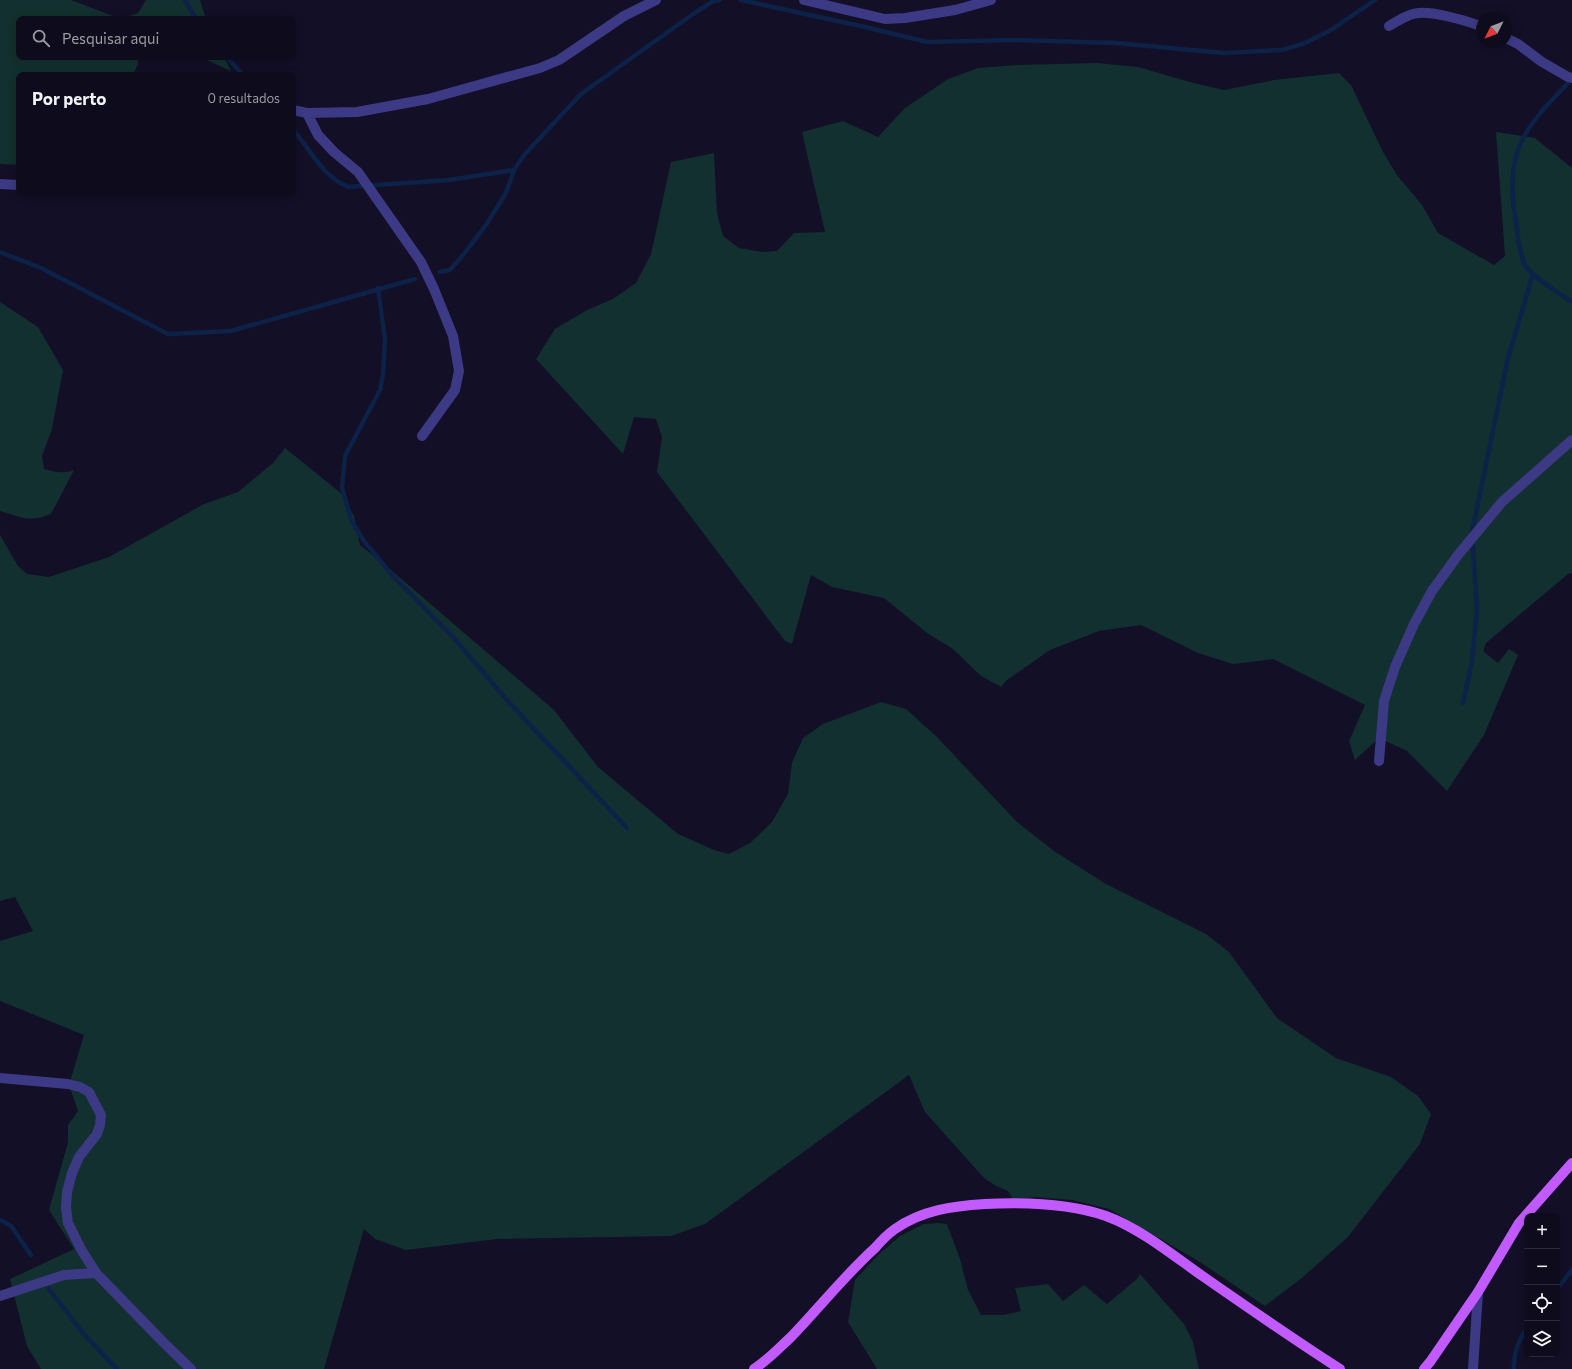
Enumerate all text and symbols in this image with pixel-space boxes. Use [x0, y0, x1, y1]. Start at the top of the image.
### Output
north arrow [1476, 12, 1512, 48]
search box [16, 16, 296, 60]
icon: search [30, 27, 52, 49]
text: Pesquisar aqui [62, 29, 159, 47]
text: Por perto [32, 88, 107, 109]
text: 0 resultados [208, 90, 280, 106]
map controls [1524, 1213, 1560, 1357]
button: + [1524, 1213, 1560, 1249]
button: − [1524, 1249, 1560, 1285]
button: locate [1524, 1285, 1560, 1321]
button: layers [1524, 1321, 1560, 1357]

